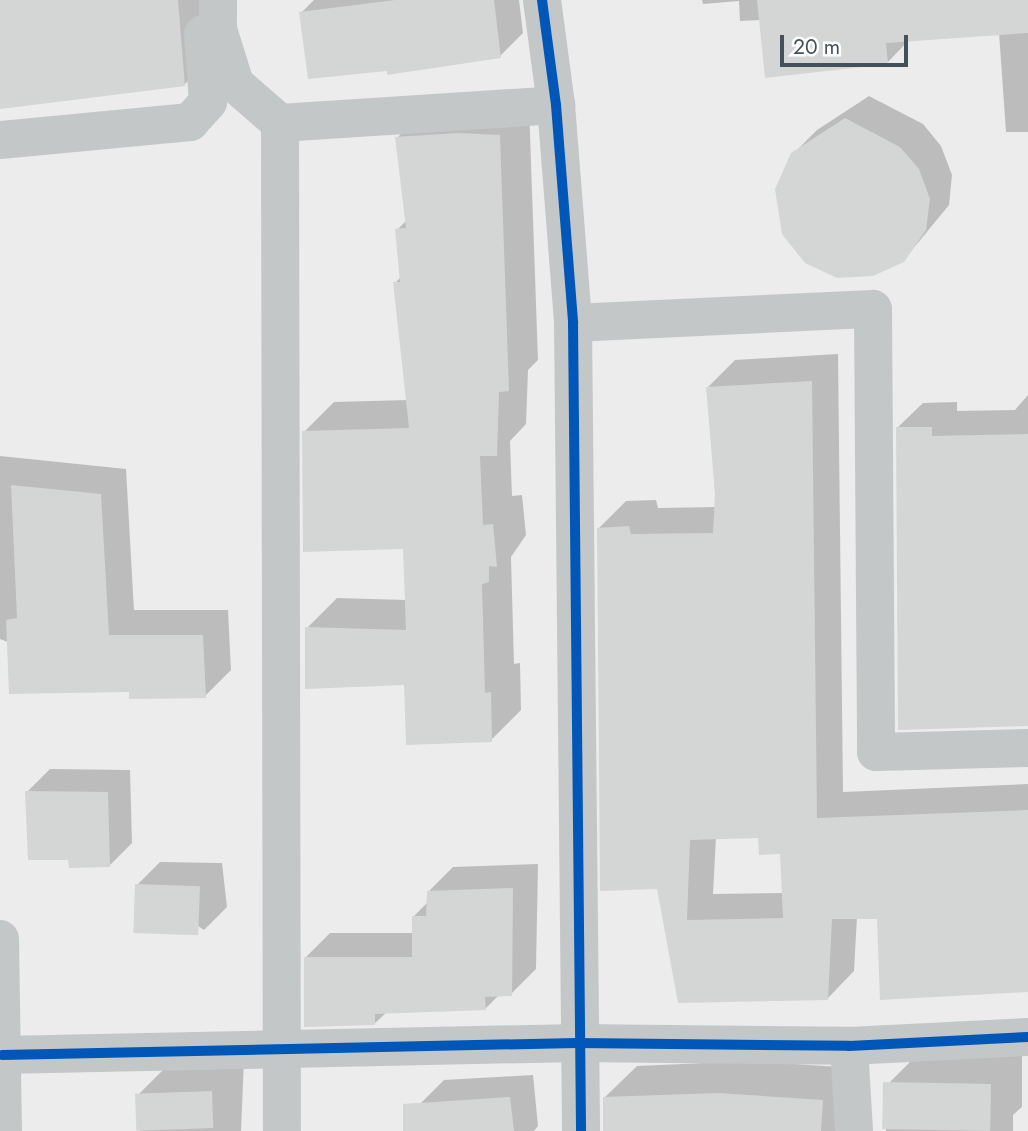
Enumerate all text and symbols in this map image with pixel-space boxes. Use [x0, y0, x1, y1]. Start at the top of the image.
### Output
scale bar [783, 21, 911, 65]
text: 20 m [793, 32, 840, 62]

